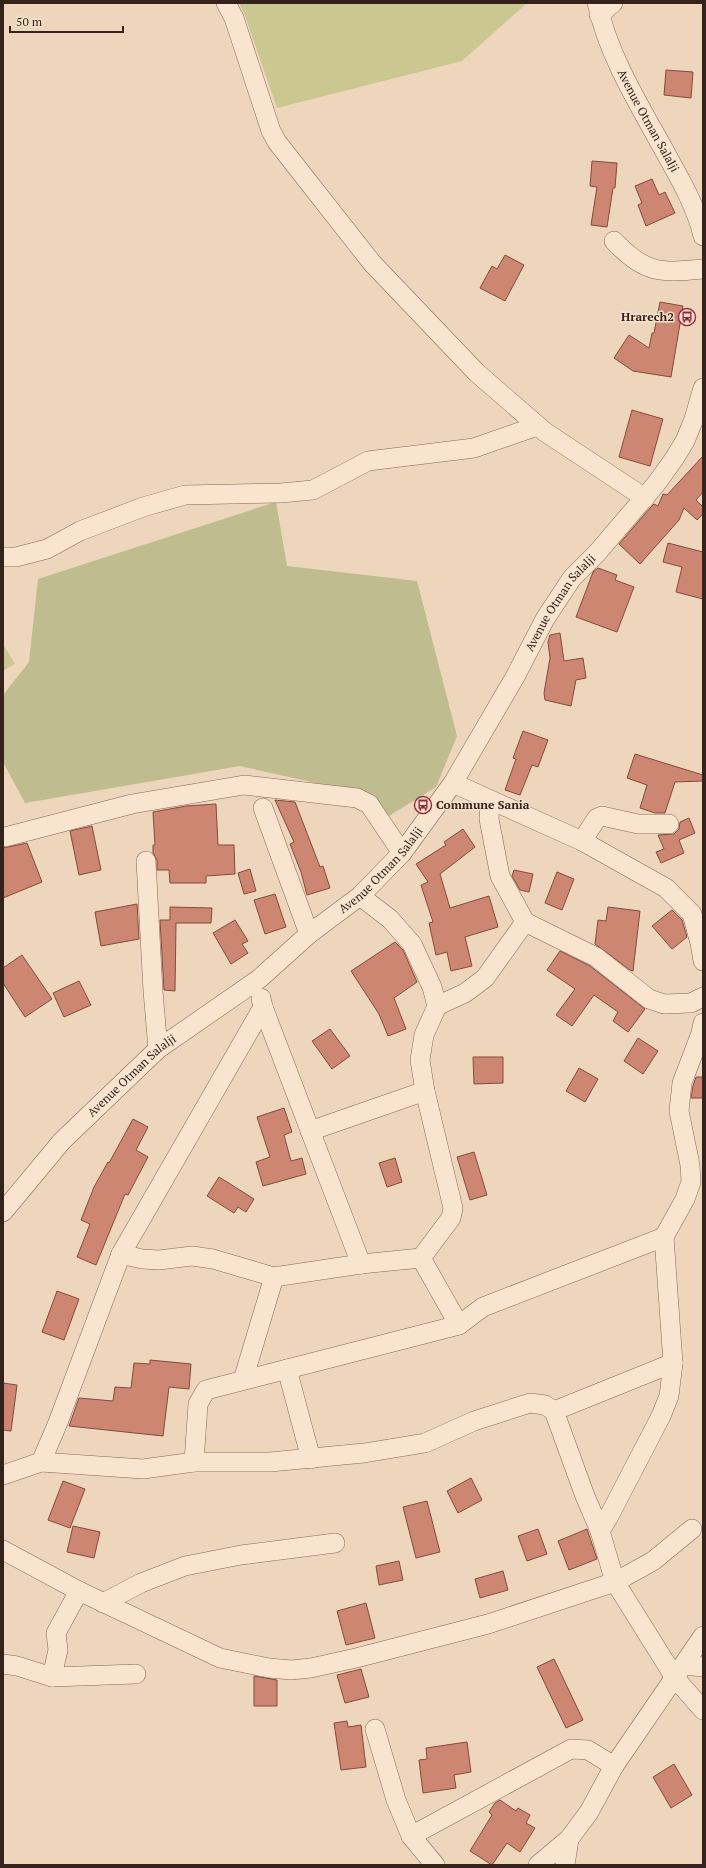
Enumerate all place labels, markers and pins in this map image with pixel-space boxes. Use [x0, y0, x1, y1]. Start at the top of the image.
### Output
bus stop icon: Hrarech2 [677, 307, 697, 327]
place label: Hrarech2 [621, 309, 674, 324]
bus stop icon: Commune Sania [413, 795, 433, 815]
place label: Commune Sania [436, 797, 530, 812]

